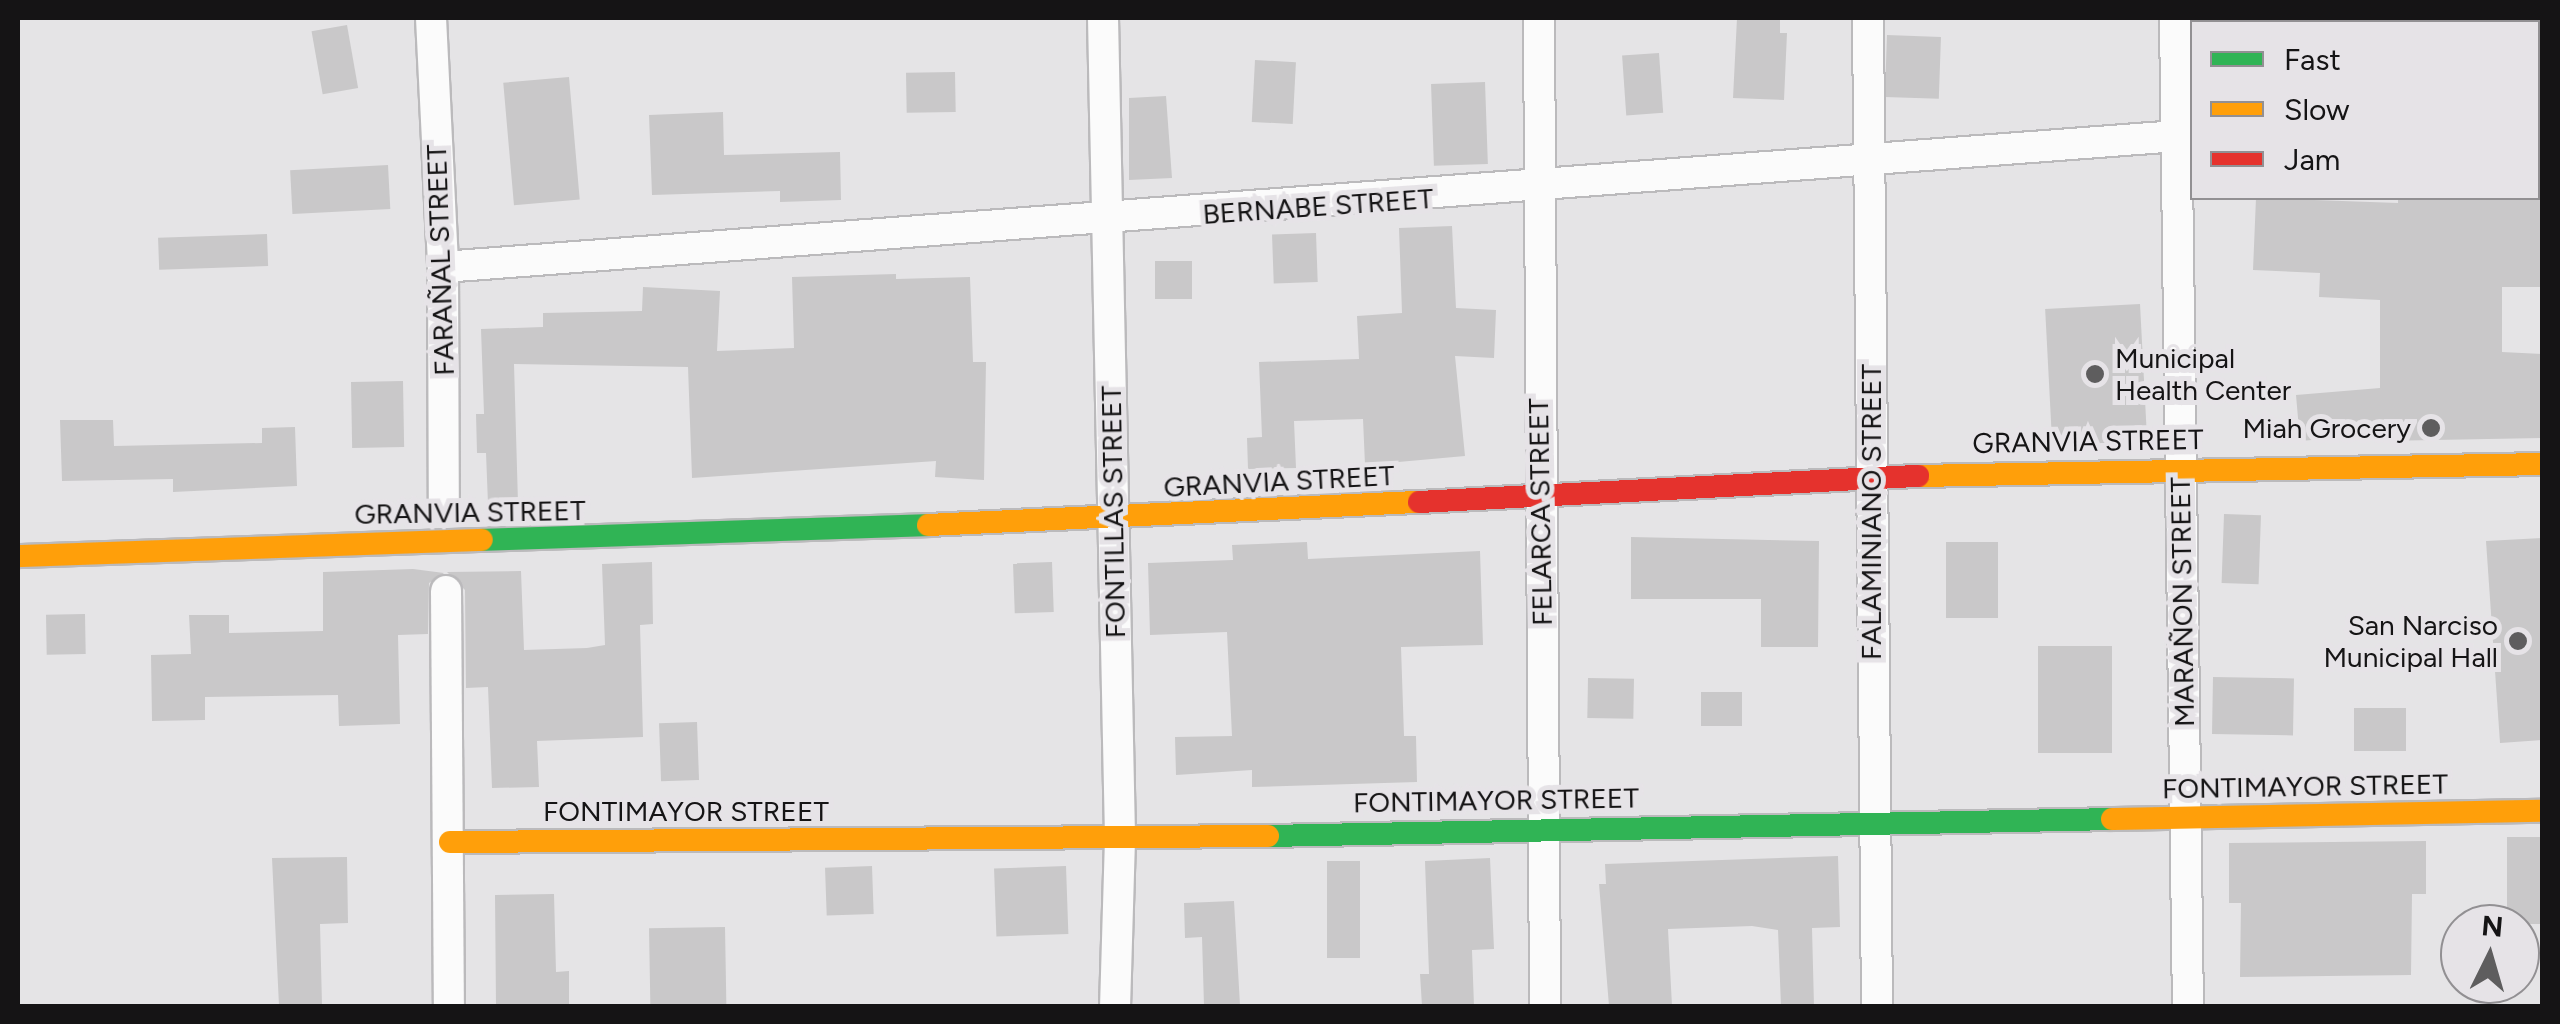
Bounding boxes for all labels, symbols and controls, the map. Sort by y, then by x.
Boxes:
legend [2190,20,2540,200]
text: Fast [2284,41,2341,78]
text: Slow [2284,91,2350,128]
text: Jam [2284,141,2340,178]
street label: FARAÑAL STREET [419,144,461,376]
street label: BERNABE STREET [1201,181,1435,231]
place label: Municipal Health Center [2115,341,2291,407]
marker: Municipal Health Center [2084,363,2106,385]
street label: FALAMINIANO STREET [1854,364,1888,660]
street label: FONTILLAS STREET [1094,385,1132,639]
street label: FELARCA STREET [1521,398,1559,626]
place label: Miah Grocery [2242,411,2411,445]
marker: Miah Grocery [2420,417,2442,439]
street label: GRANVIA STREET [1972,422,2204,460]
street label: GRANVIA STREET [1163,458,1395,504]
street label: MARAÑON STREET [2163,477,2201,727]
street label: GRANVIA STREET [354,493,586,531]
place label: San Narciso Municipal Hall [2323,608,2498,674]
marker: San Narciso Municipal Hall [2507,630,2529,652]
street label: FONTIMAYOR STREET [2162,767,2448,805]
street label: FONTIMAYOR STREET [1353,781,1639,819]
street label: FONTIMAYOR STREET [543,794,829,828]
north arrow [2440,904,2540,1004]
text: N [2480,908,2505,944]

